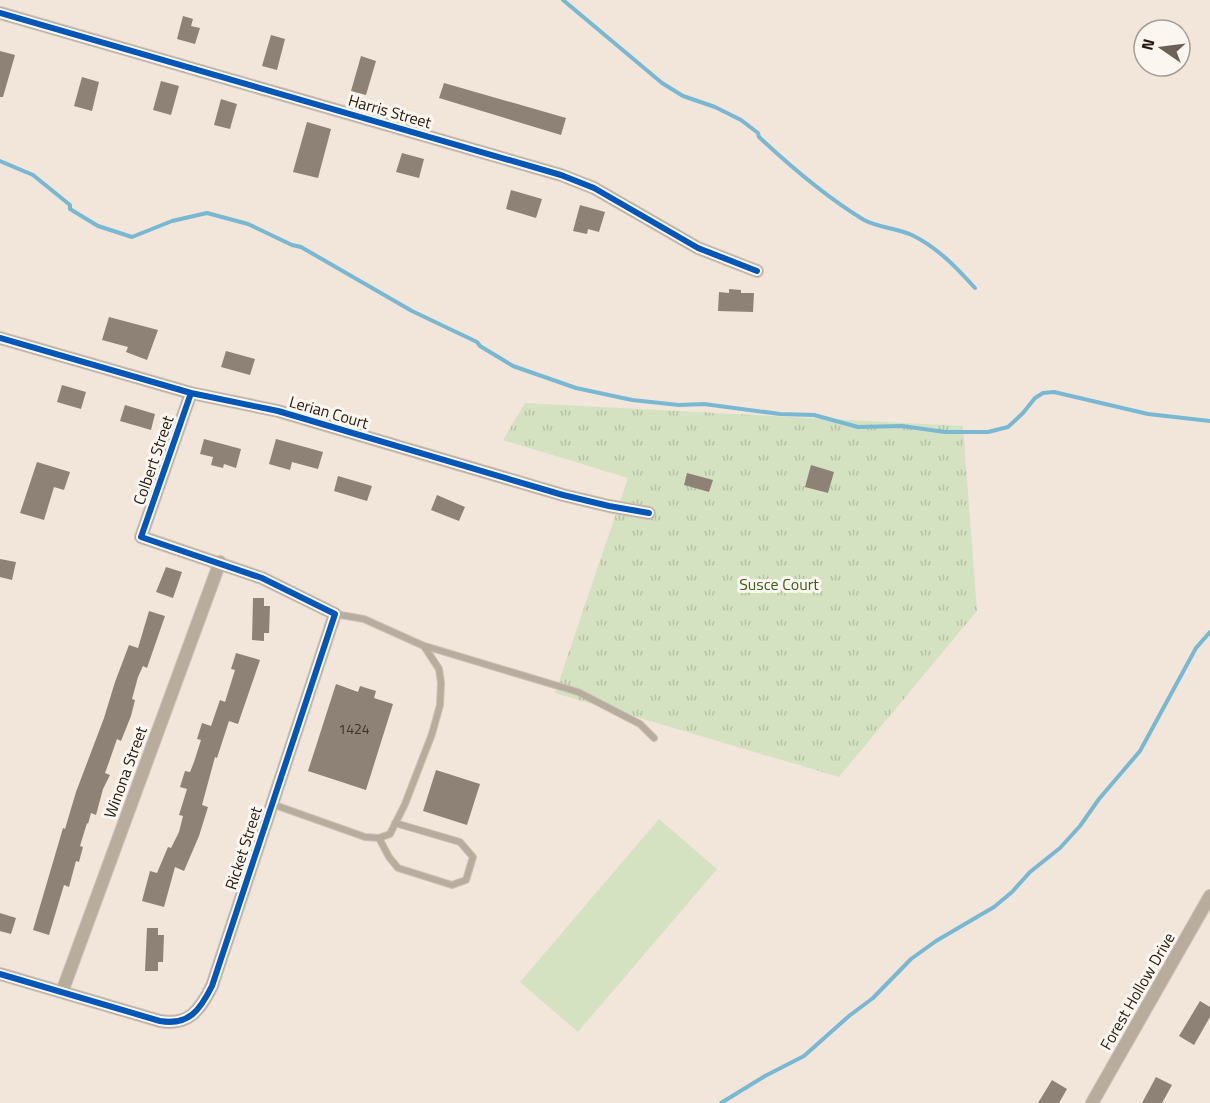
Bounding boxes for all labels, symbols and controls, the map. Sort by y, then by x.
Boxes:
north arrow [1132,18,1192,78]
text: N [1134,36,1160,53]
street label: Harris Street [346,88,435,134]
street label: Lerian Court [287,389,372,435]
street label: Colbert Street [126,412,180,508]
park label: Susce Court [739,572,819,596]
house number: 1424 [338,718,370,739]
street label: Winona Street [97,722,153,821]
street label: Ricket Street [218,803,268,893]
street label: Forest Hollow Drive [1094,928,1180,1054]

